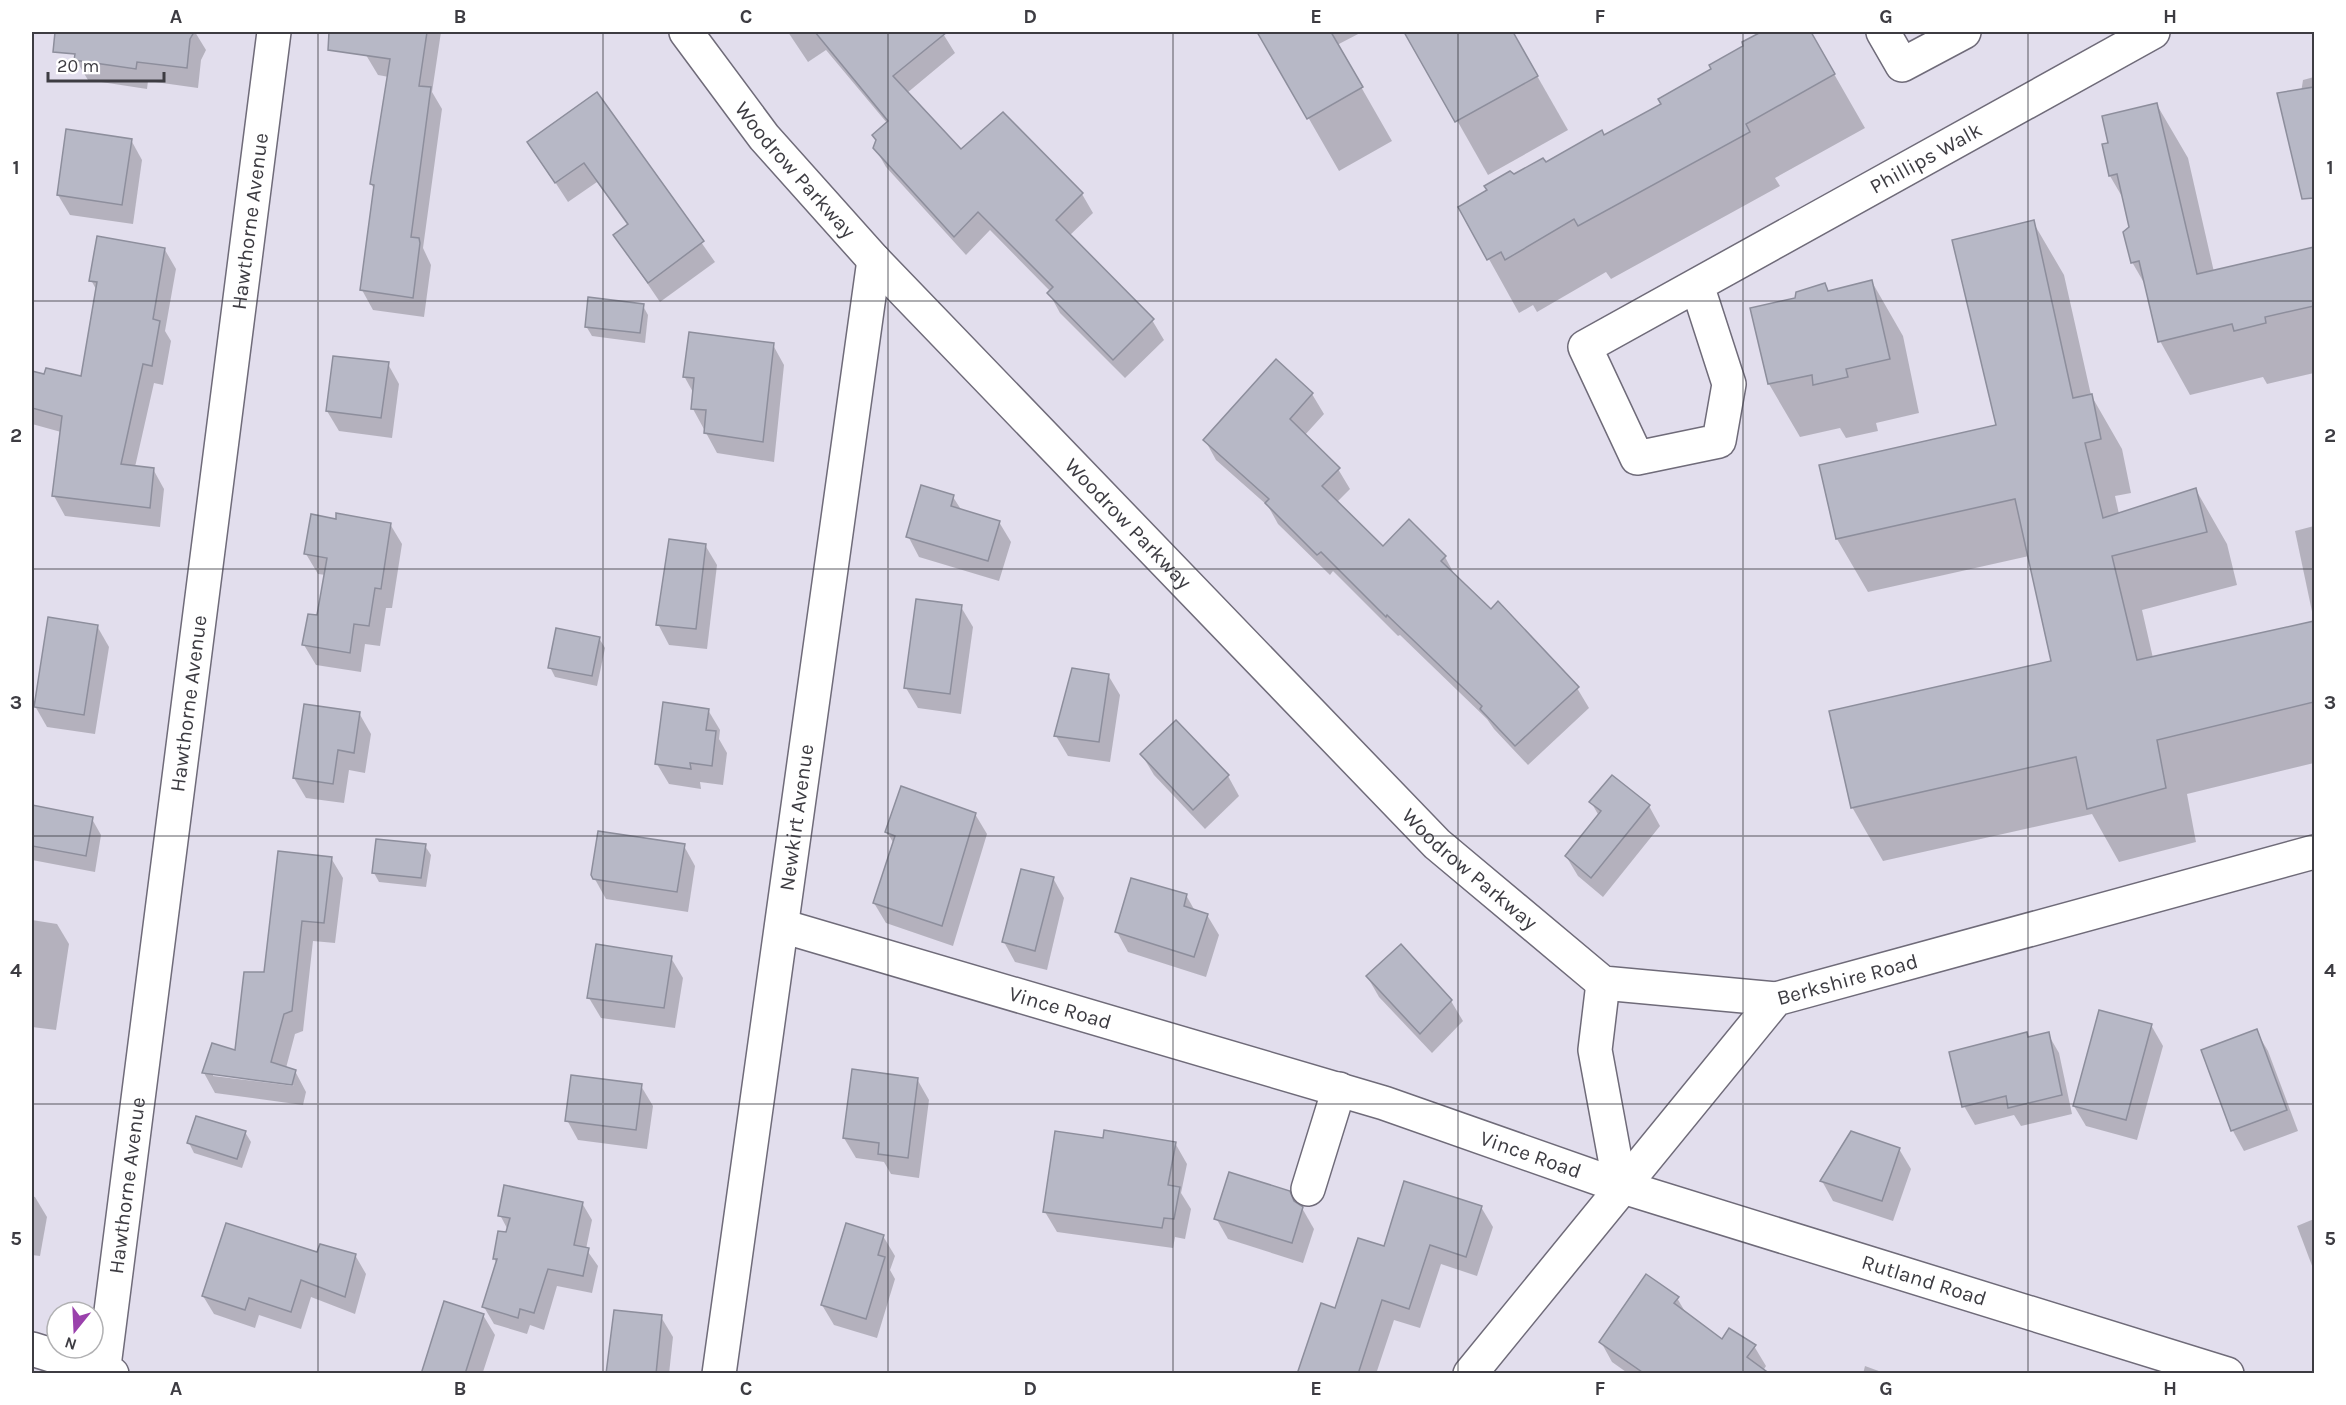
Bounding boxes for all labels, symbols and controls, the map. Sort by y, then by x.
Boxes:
text: A [170,5,183,28]
text: B [454,5,466,28]
text: C [740,5,752,28]
text: D [1023,5,1037,28]
text: E [1310,5,1322,28]
text: F [1595,5,1606,28]
text: G [1879,5,1893,28]
text: H [2163,5,2177,28]
scale bar [48,45,164,83]
text: 20 m [57,55,99,77]
street label: Woodrow Parkway [730,97,861,243]
street label: Phillips Walk [1866,117,1986,199]
street label: Hawthorne Avenue [227,131,273,311]
text: 1 [12,156,20,179]
text: 1 [2326,156,2334,179]
text: 2 [10,424,22,447]
text: 2 [2324,424,2336,447]
street label: Woodrow Parkway [1060,453,1197,594]
street label: Hawthorne Avenue [165,614,212,793]
text: 3 [10,691,22,714]
text: 3 [2324,691,2336,714]
street label: Newkirt Avenue [774,742,819,892]
street label: Woodrow Parkway [1397,803,1542,935]
street label: Berkshire Road [1774,949,1921,1010]
text: 4 [10,959,22,982]
text: 4 [2324,959,2336,982]
street label: Vince Road [1006,981,1114,1034]
street label: Hawthorne Avenue [104,1096,150,1275]
street label: Vince Road [1477,1126,1585,1183]
text: 5 [10,1227,22,1250]
text: 5 [2324,1227,2336,1250]
street label: Rutland Road [1859,1250,1989,1311]
north arrow [45,1300,105,1360]
text: N [62,1333,79,1355]
text: A [170,1377,183,1400]
text: B [454,1377,466,1400]
text: C [740,1377,752,1400]
text: D [1023,1377,1037,1400]
text: E [1310,1377,1322,1400]
text: F [1595,1377,1606,1400]
text: G [1879,1377,1893,1400]
text: H [2163,1377,2177,1400]

